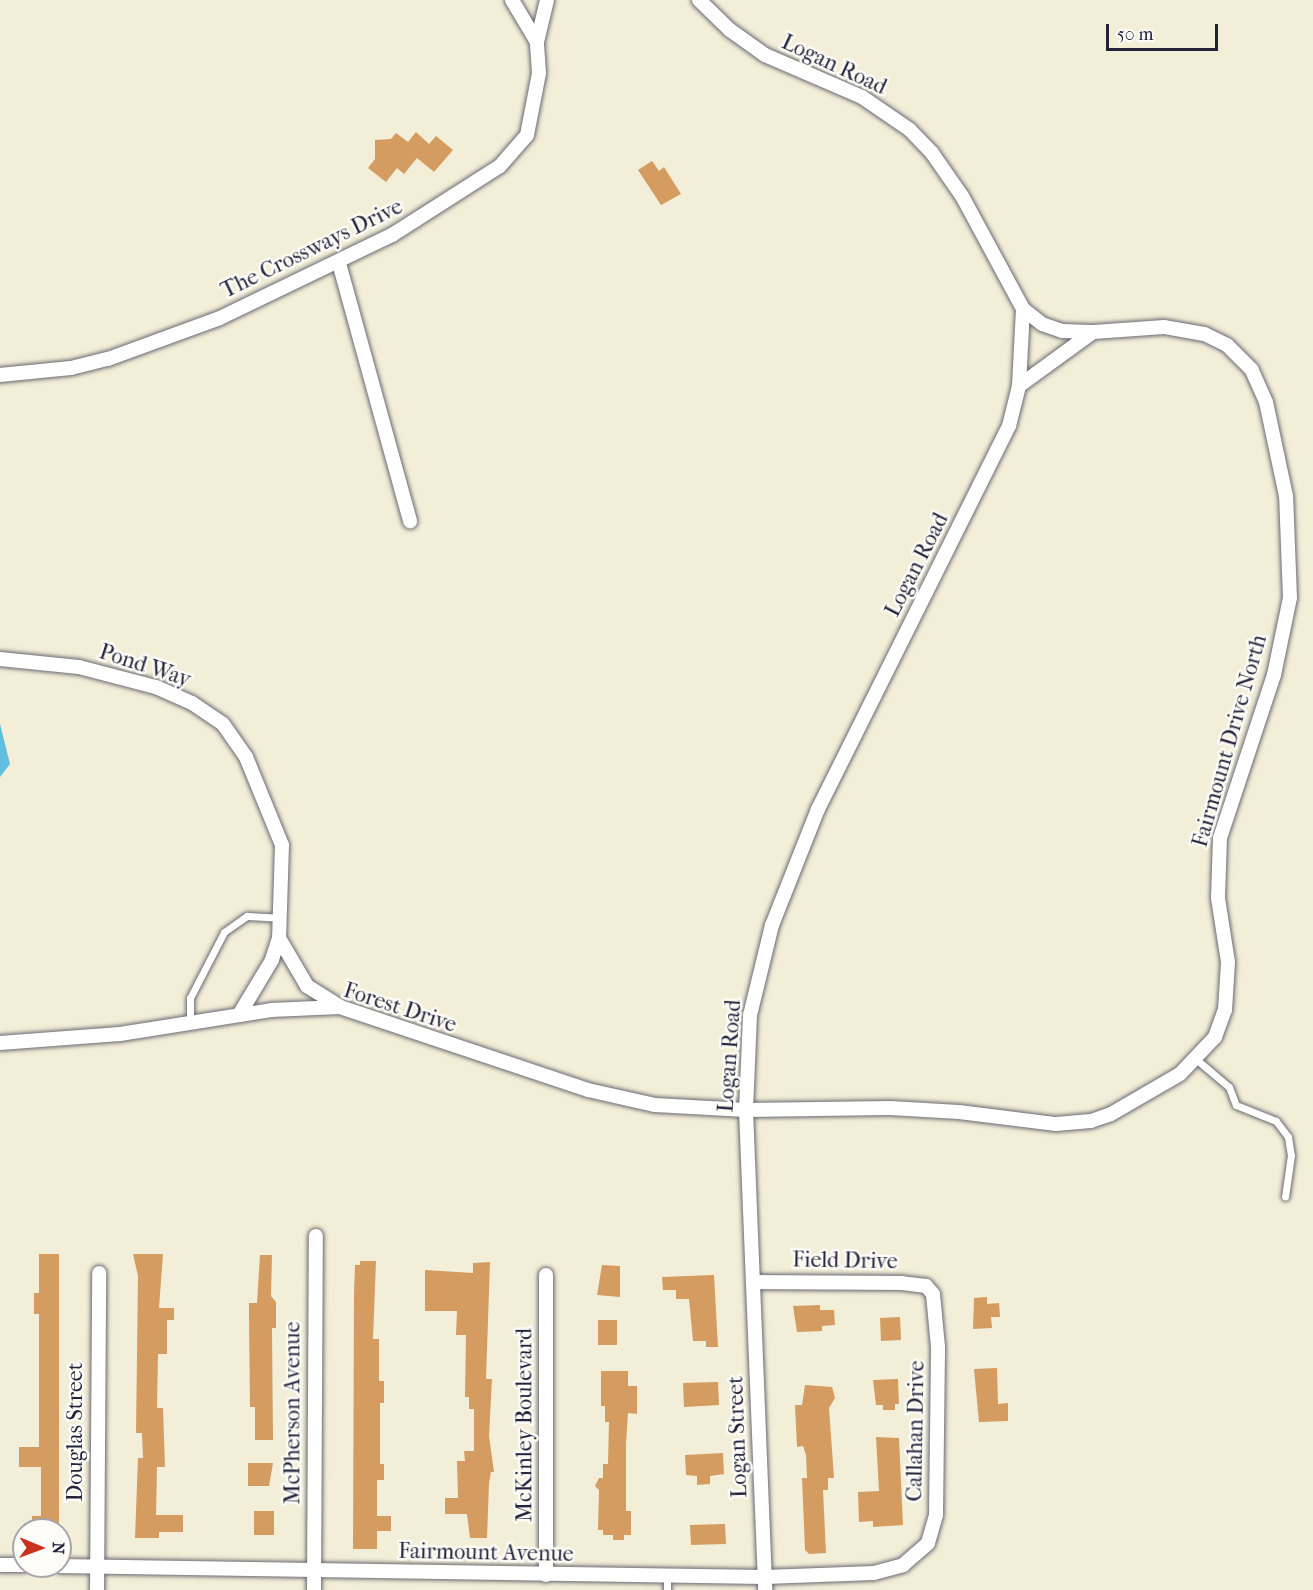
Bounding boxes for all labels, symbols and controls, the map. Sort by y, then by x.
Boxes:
scale bar [1109,12,1222,50]
text: 50 m [1117,24,1153,45]
street label: Logan Road [777,29,891,101]
street label: The Crossways Drive [217,194,407,304]
street label: Logan Road [880,509,954,621]
street label: Fairmount Drive North [1187,632,1273,850]
street label: Pond Way [96,639,194,693]
street label: Forest Drive [340,977,460,1039]
street label: Logan Road [713,999,747,1113]
street label: Field Drive [792,1247,898,1275]
street label: McPherson Avenue [280,1322,306,1504]
street label: McKinley Boulevard [512,1328,538,1522]
street label: Callahan Drive [902,1360,930,1502]
street label: Douglas Street [63,1362,89,1502]
street label: Logan Street [723,1376,753,1498]
north arrow [12,1518,72,1578]
street label: Fairmount Avenue [398,1538,574,1568]
text: N [49,1542,68,1555]

